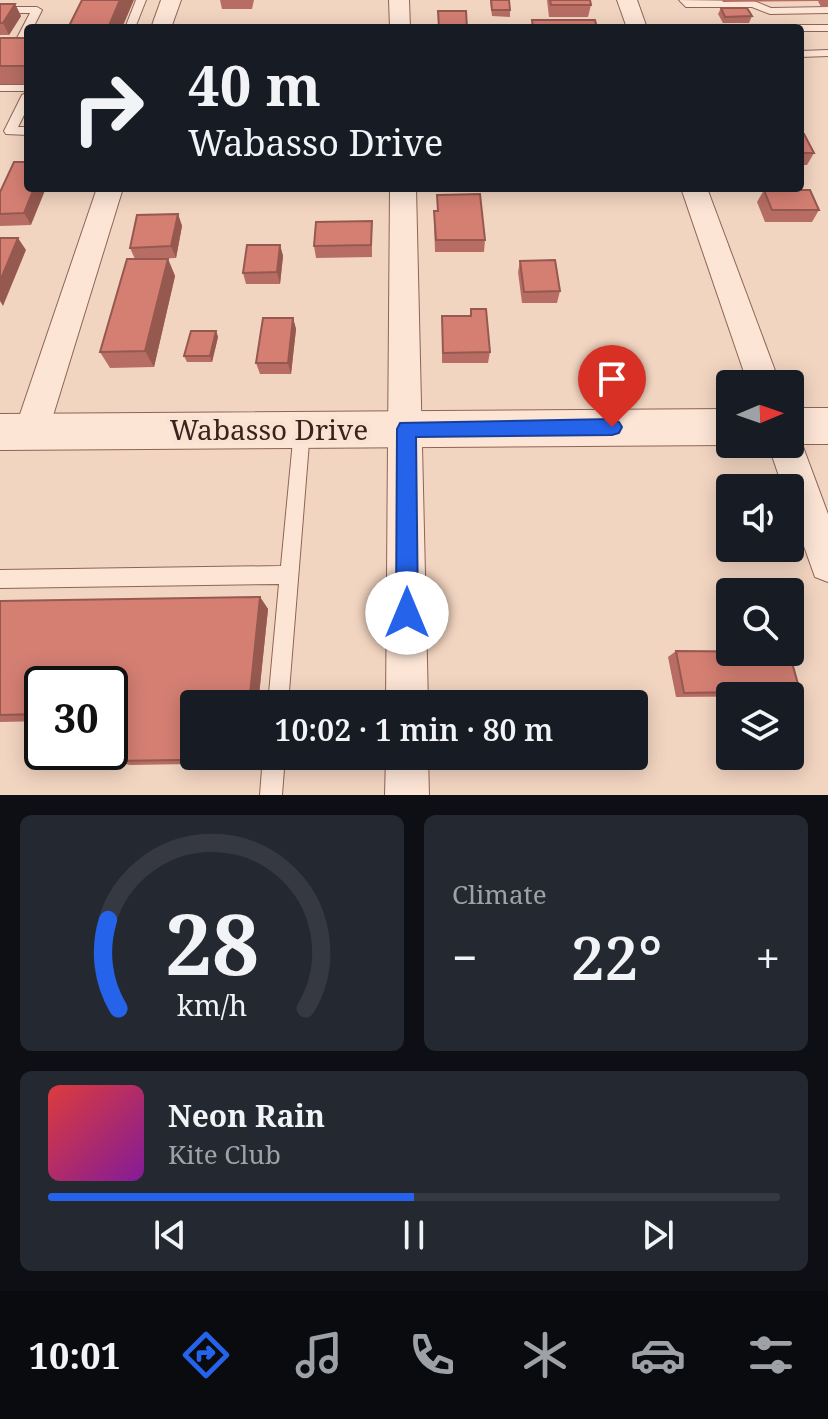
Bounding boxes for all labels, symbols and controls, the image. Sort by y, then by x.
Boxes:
text: 40 m [188,46,321,122]
icon: right [56,56,160,160]
text: Wabasso Drive [188,118,443,167]
pin [578,345,646,427]
icon: arrive [590,357,634,401]
north arrow [716,370,804,458]
map controls [716,370,804,770]
street label: Wabasso Drive [170,410,368,448]
button: sound [716,474,804,562]
position arrow [365,571,449,655]
button: search [716,578,804,666]
speed limit sign: 30 [24,666,128,770]
button: layers [716,682,804,770]
text: 10:02 · 1 min · 80 m [275,709,553,750]
text: Climate [452,876,547,912]
text: 28 [165,886,259,999]
text: 22° [571,916,662,998]
text: − [452,927,477,987]
text: + [755,927,780,987]
text: km/h [177,985,247,1024]
text: Neon Rain [168,1095,325,1136]
text: Kite Club [168,1136,281,1172]
icon: previous [148,1213,192,1257]
icon: pause [392,1213,436,1257]
icon: next [636,1213,680,1257]
icon: directions [178,1327,234,1383]
icon: music [291,1327,347,1383]
icon: phone [404,1327,460,1383]
icon: climate [517,1327,573,1383]
icon: car [630,1327,686,1383]
icon: filters [743,1327,799,1383]
text: 10:01 [29,1331,121,1380]

